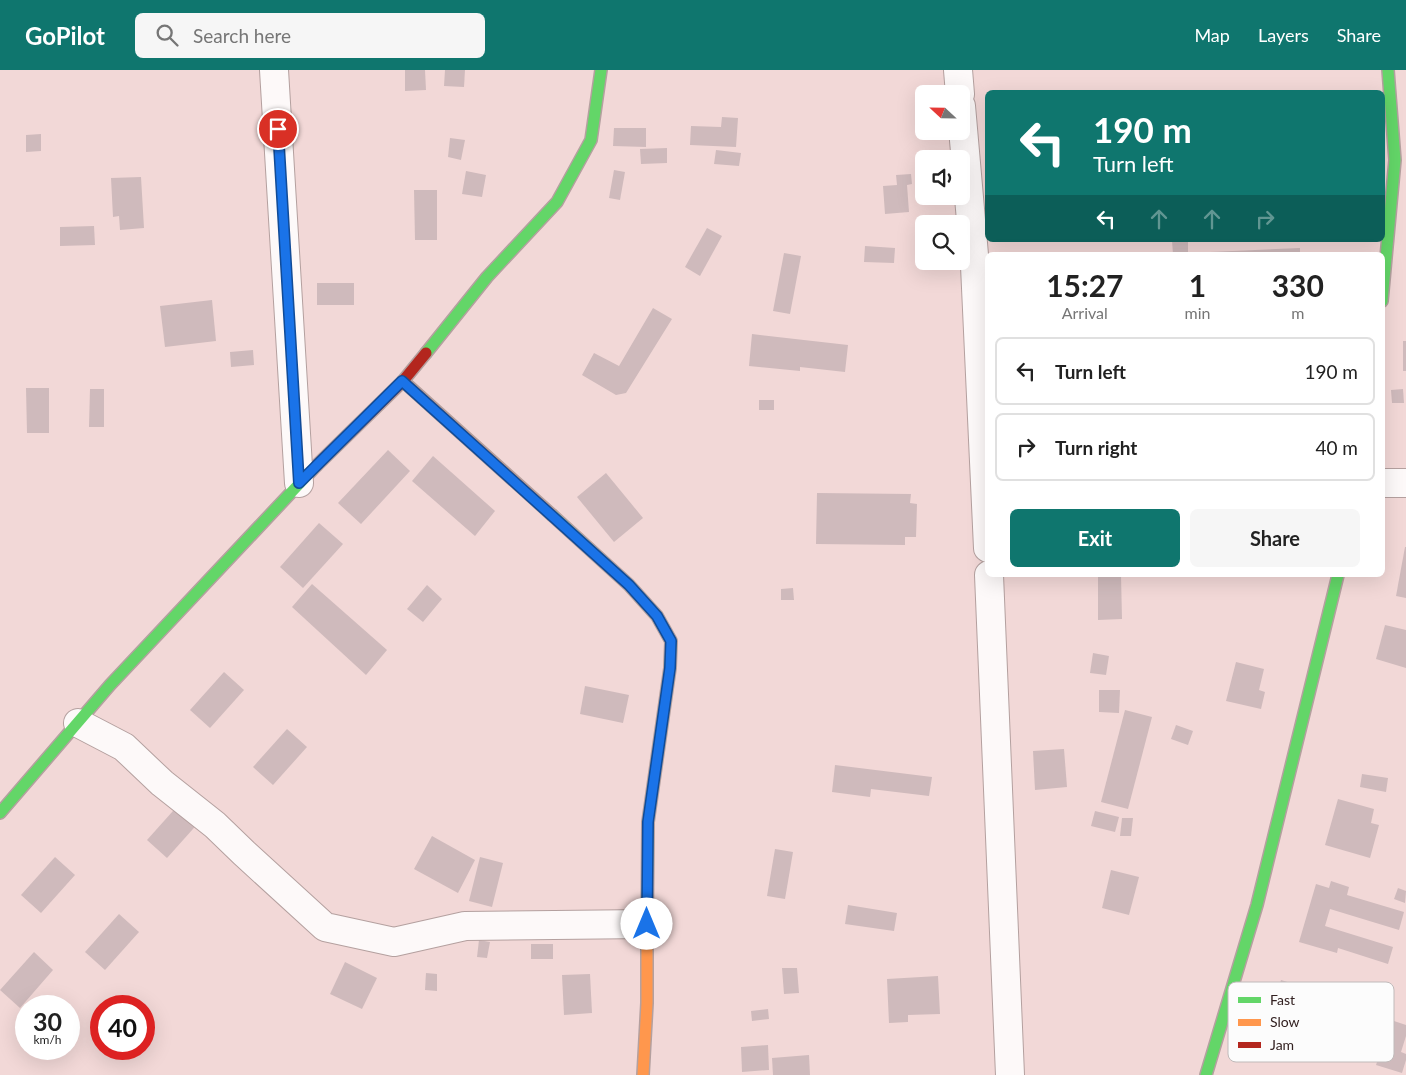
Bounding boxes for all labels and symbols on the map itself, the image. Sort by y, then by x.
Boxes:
north arrow [915,85,970,140]
pin [257,108,299,150]
position arrow [620,897,672,949]
legend [1228,982,1394,1062]
text: Fast [1270,991,1295,1008]
speed limit sign: 40 [90,995,155,1060]
text: Slow [1270,1013,1300,1030]
text: Jam [1270,1036,1294,1053]

